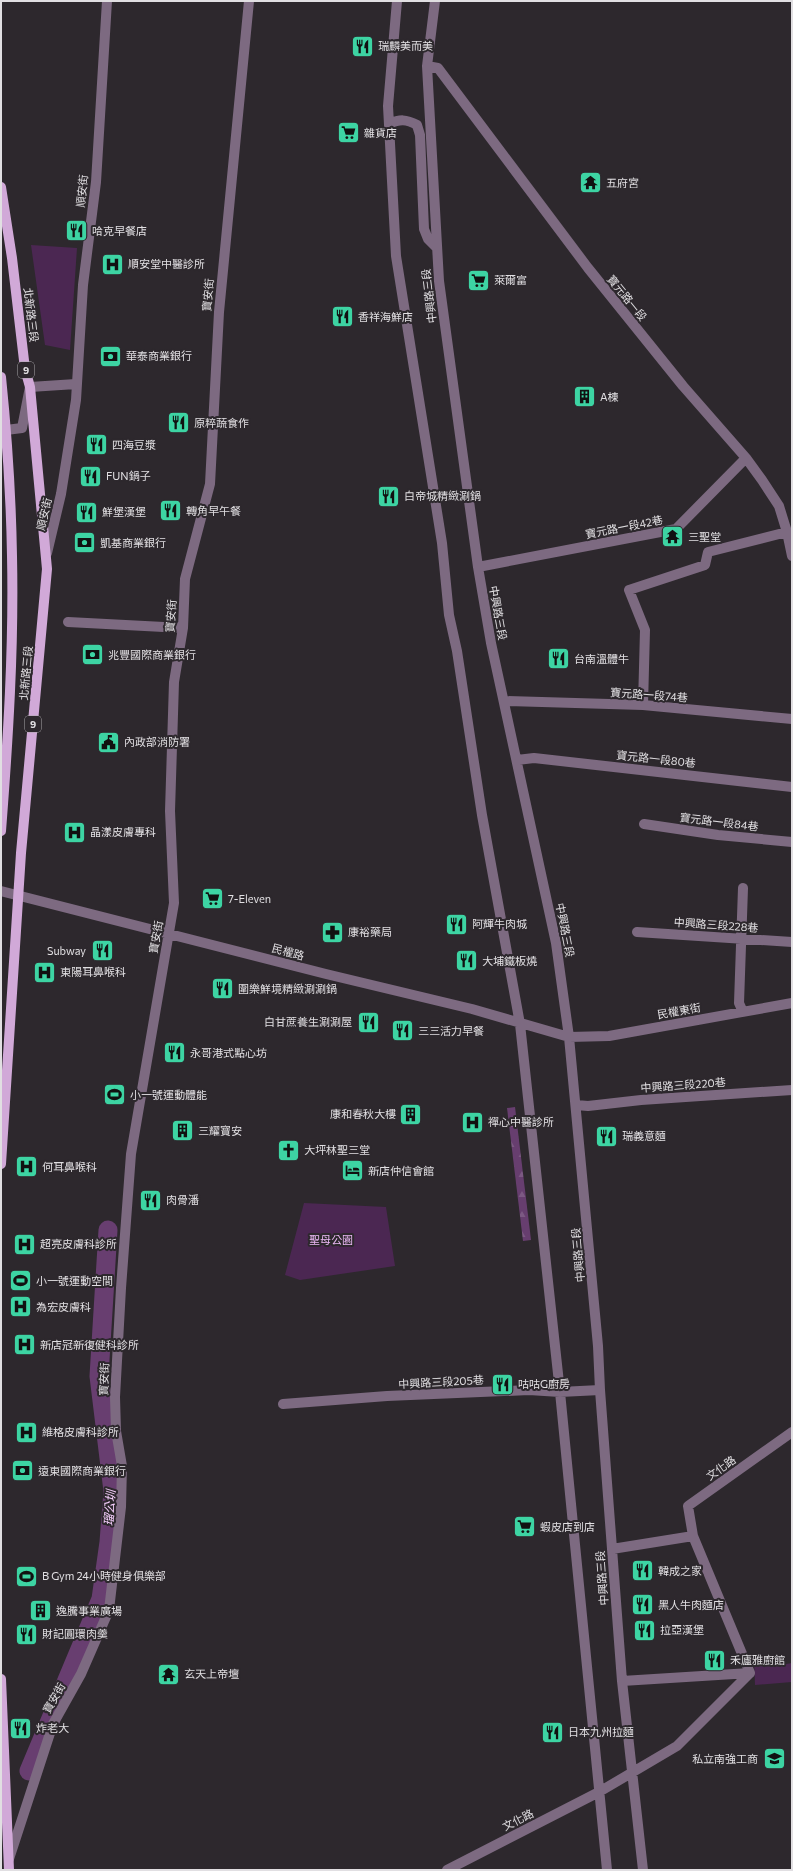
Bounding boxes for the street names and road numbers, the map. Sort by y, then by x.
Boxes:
street label: 順安街 [73,174,90,208]
street label: 中興路三段 [419,268,438,324]
street label: 寶元路一段 [605,272,650,323]
street label: 寶安街 [200,278,215,312]
street label: 北新路三段 [22,287,41,343]
road number: 9 [18,362,34,378]
street label: 順安街 [33,496,54,531]
street label: 寶元路一段42巷 [584,513,664,540]
street label: 中興路三段 [487,585,510,641]
street label: 寶安街 [163,599,178,633]
street label: 北新路三段 [17,645,34,701]
street label: 寶元路一段74巷 [610,685,688,704]
road number: 9 [25,716,41,732]
street label: 寶元路一段80巷 [616,748,696,769]
street label: 寶元路一段84巷 [679,810,759,833]
street label: 中興路三段 [554,902,577,958]
street label: 中興路三段228巷 [673,915,759,934]
street label: 寶安街 [146,920,165,954]
street label: 民權路 [271,941,306,962]
street label: 民權東街 [656,1000,702,1021]
street label: 中興路三段220巷 [640,1075,726,1094]
street label: 中興路三段 [569,1227,586,1283]
street label: 寶安街 [96,1362,111,1396]
street label: 中興路三段205巷 [398,1373,484,1390]
street label: 文化路 [703,1453,738,1482]
street label: 中興路三段 [593,1550,610,1606]
street label: 寶安街 [40,1680,67,1715]
street label: 文化路 [500,1806,535,1833]

